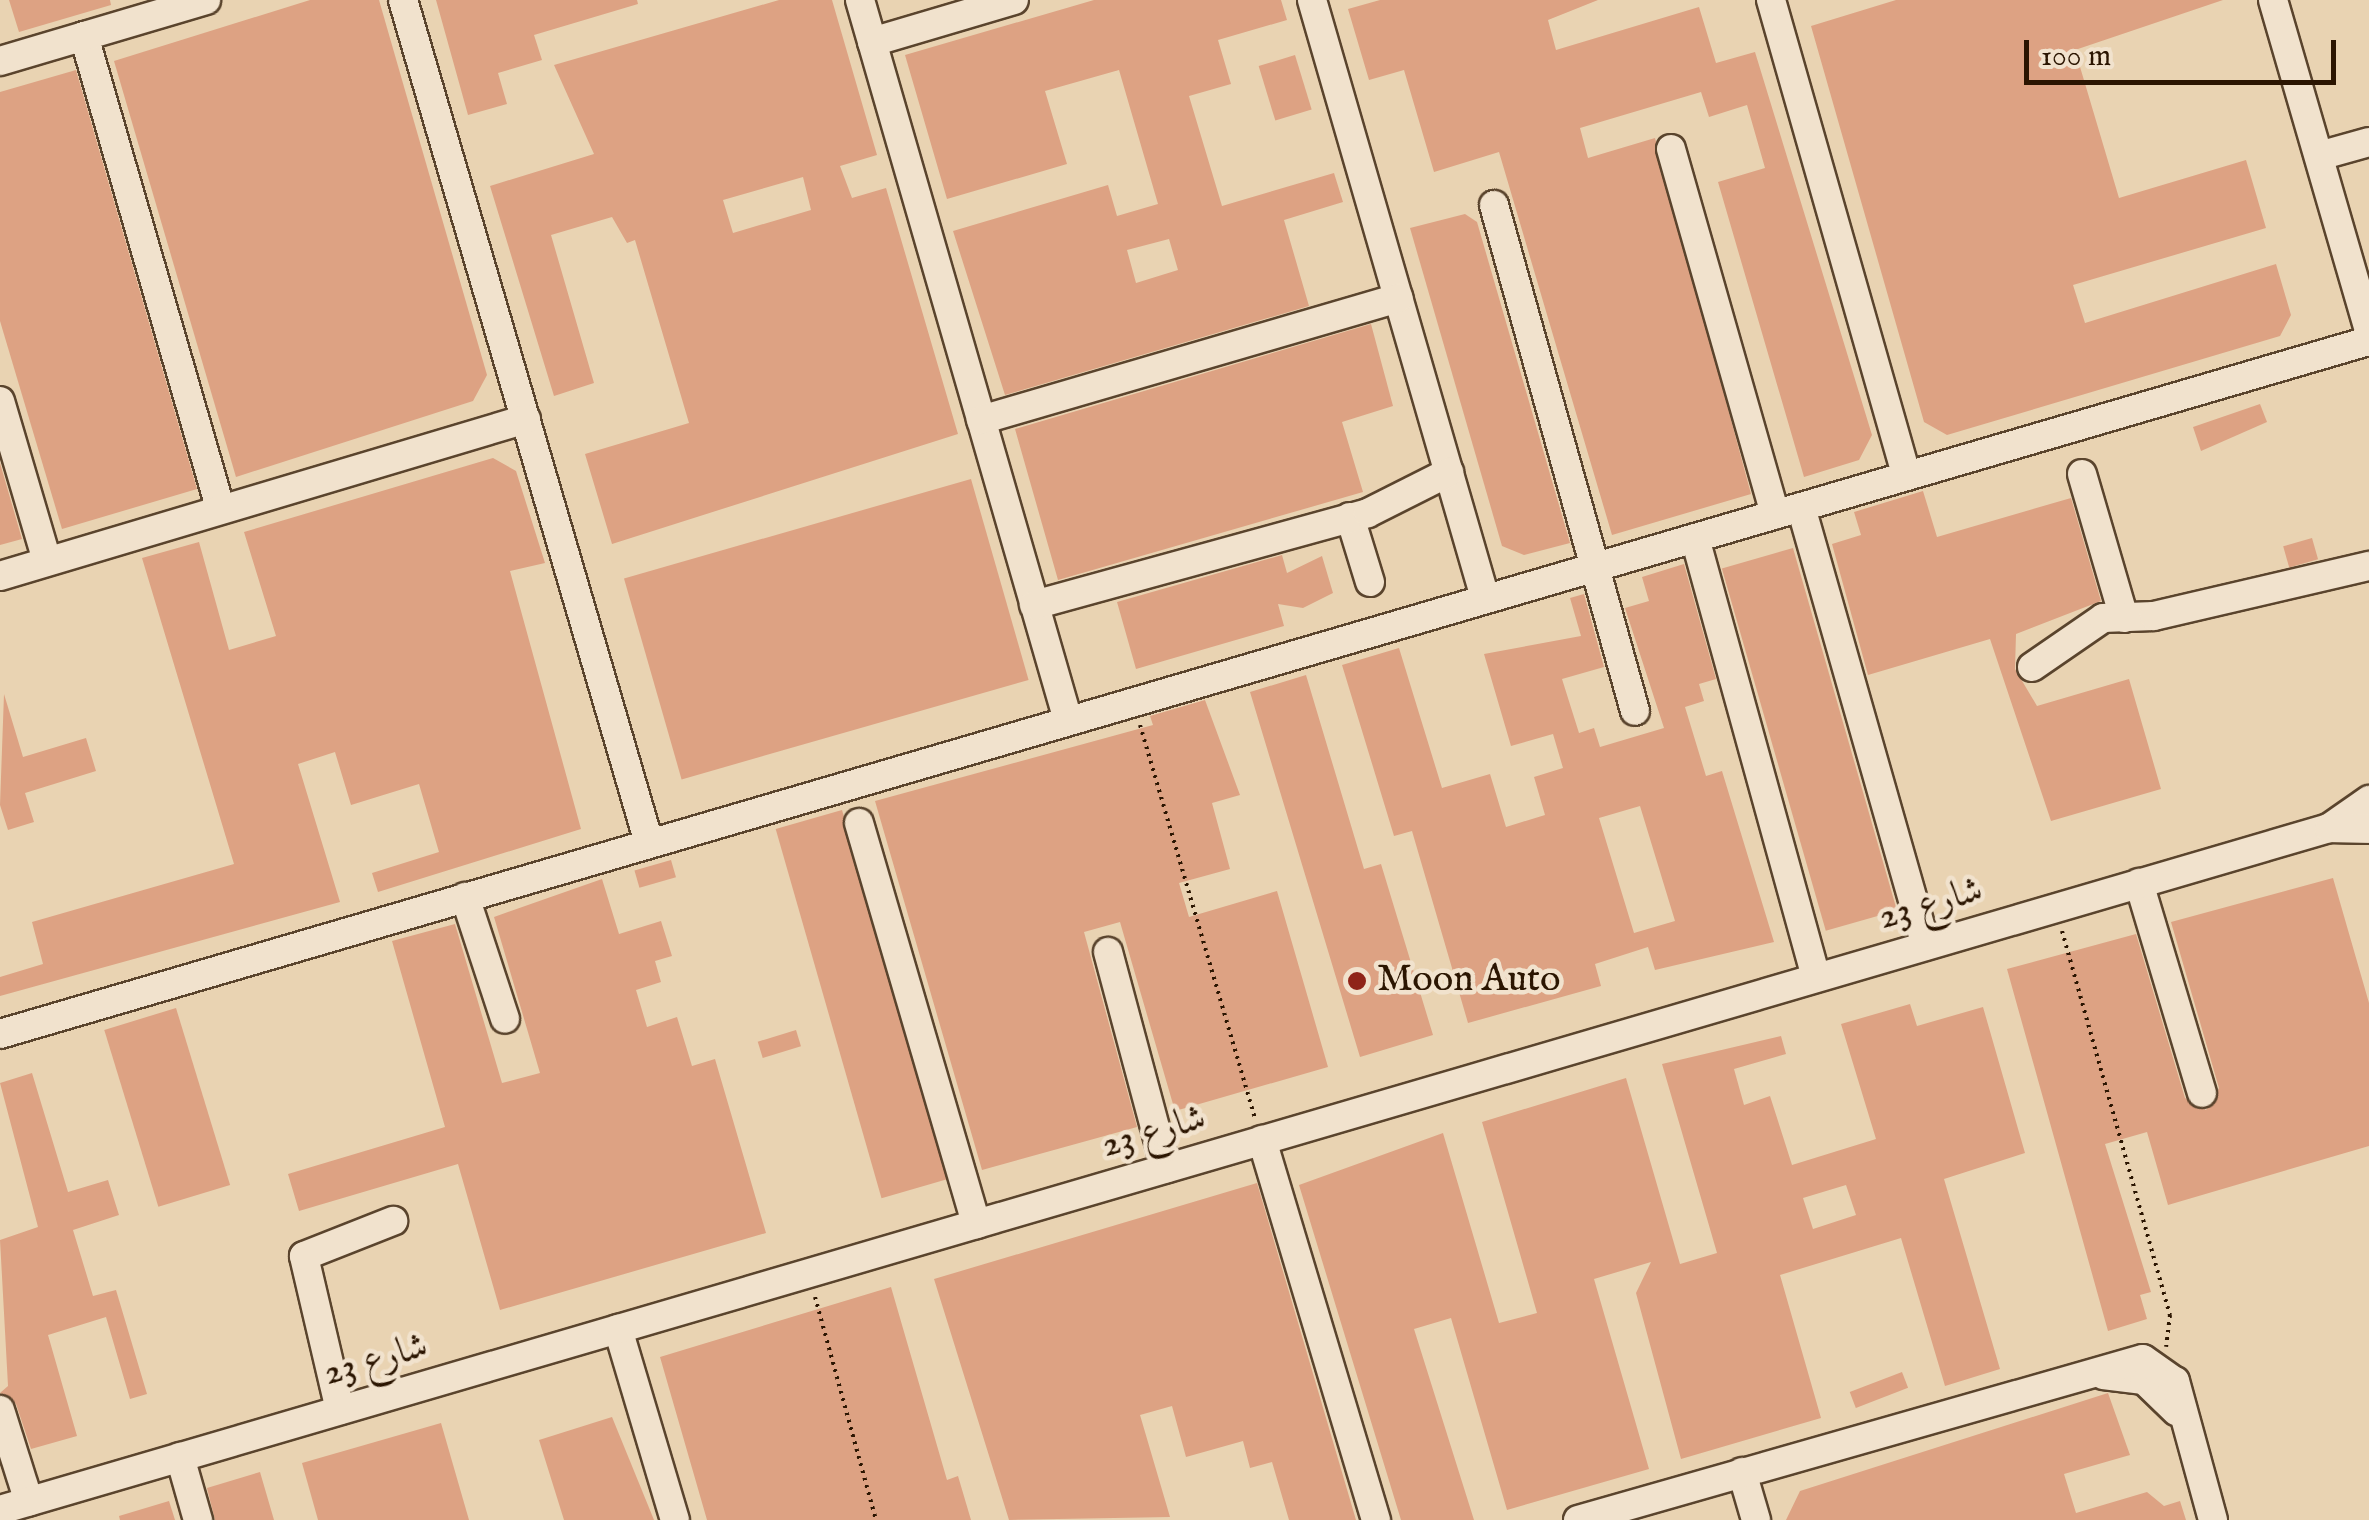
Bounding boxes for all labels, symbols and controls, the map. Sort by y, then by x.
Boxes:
scale bar [2029,20,2342,82]
text: 100 m [2041,38,2111,76]
street label: شارع 23 [1874,868,1988,942]
place label: Moon Auto [1377,958,1561,1004]
marker: Moon Auto [1346,970,1368,992]
street label: شارع 23 [1097,1096,1211,1170]
street label: شارع 23 [319,1324,433,1398]

